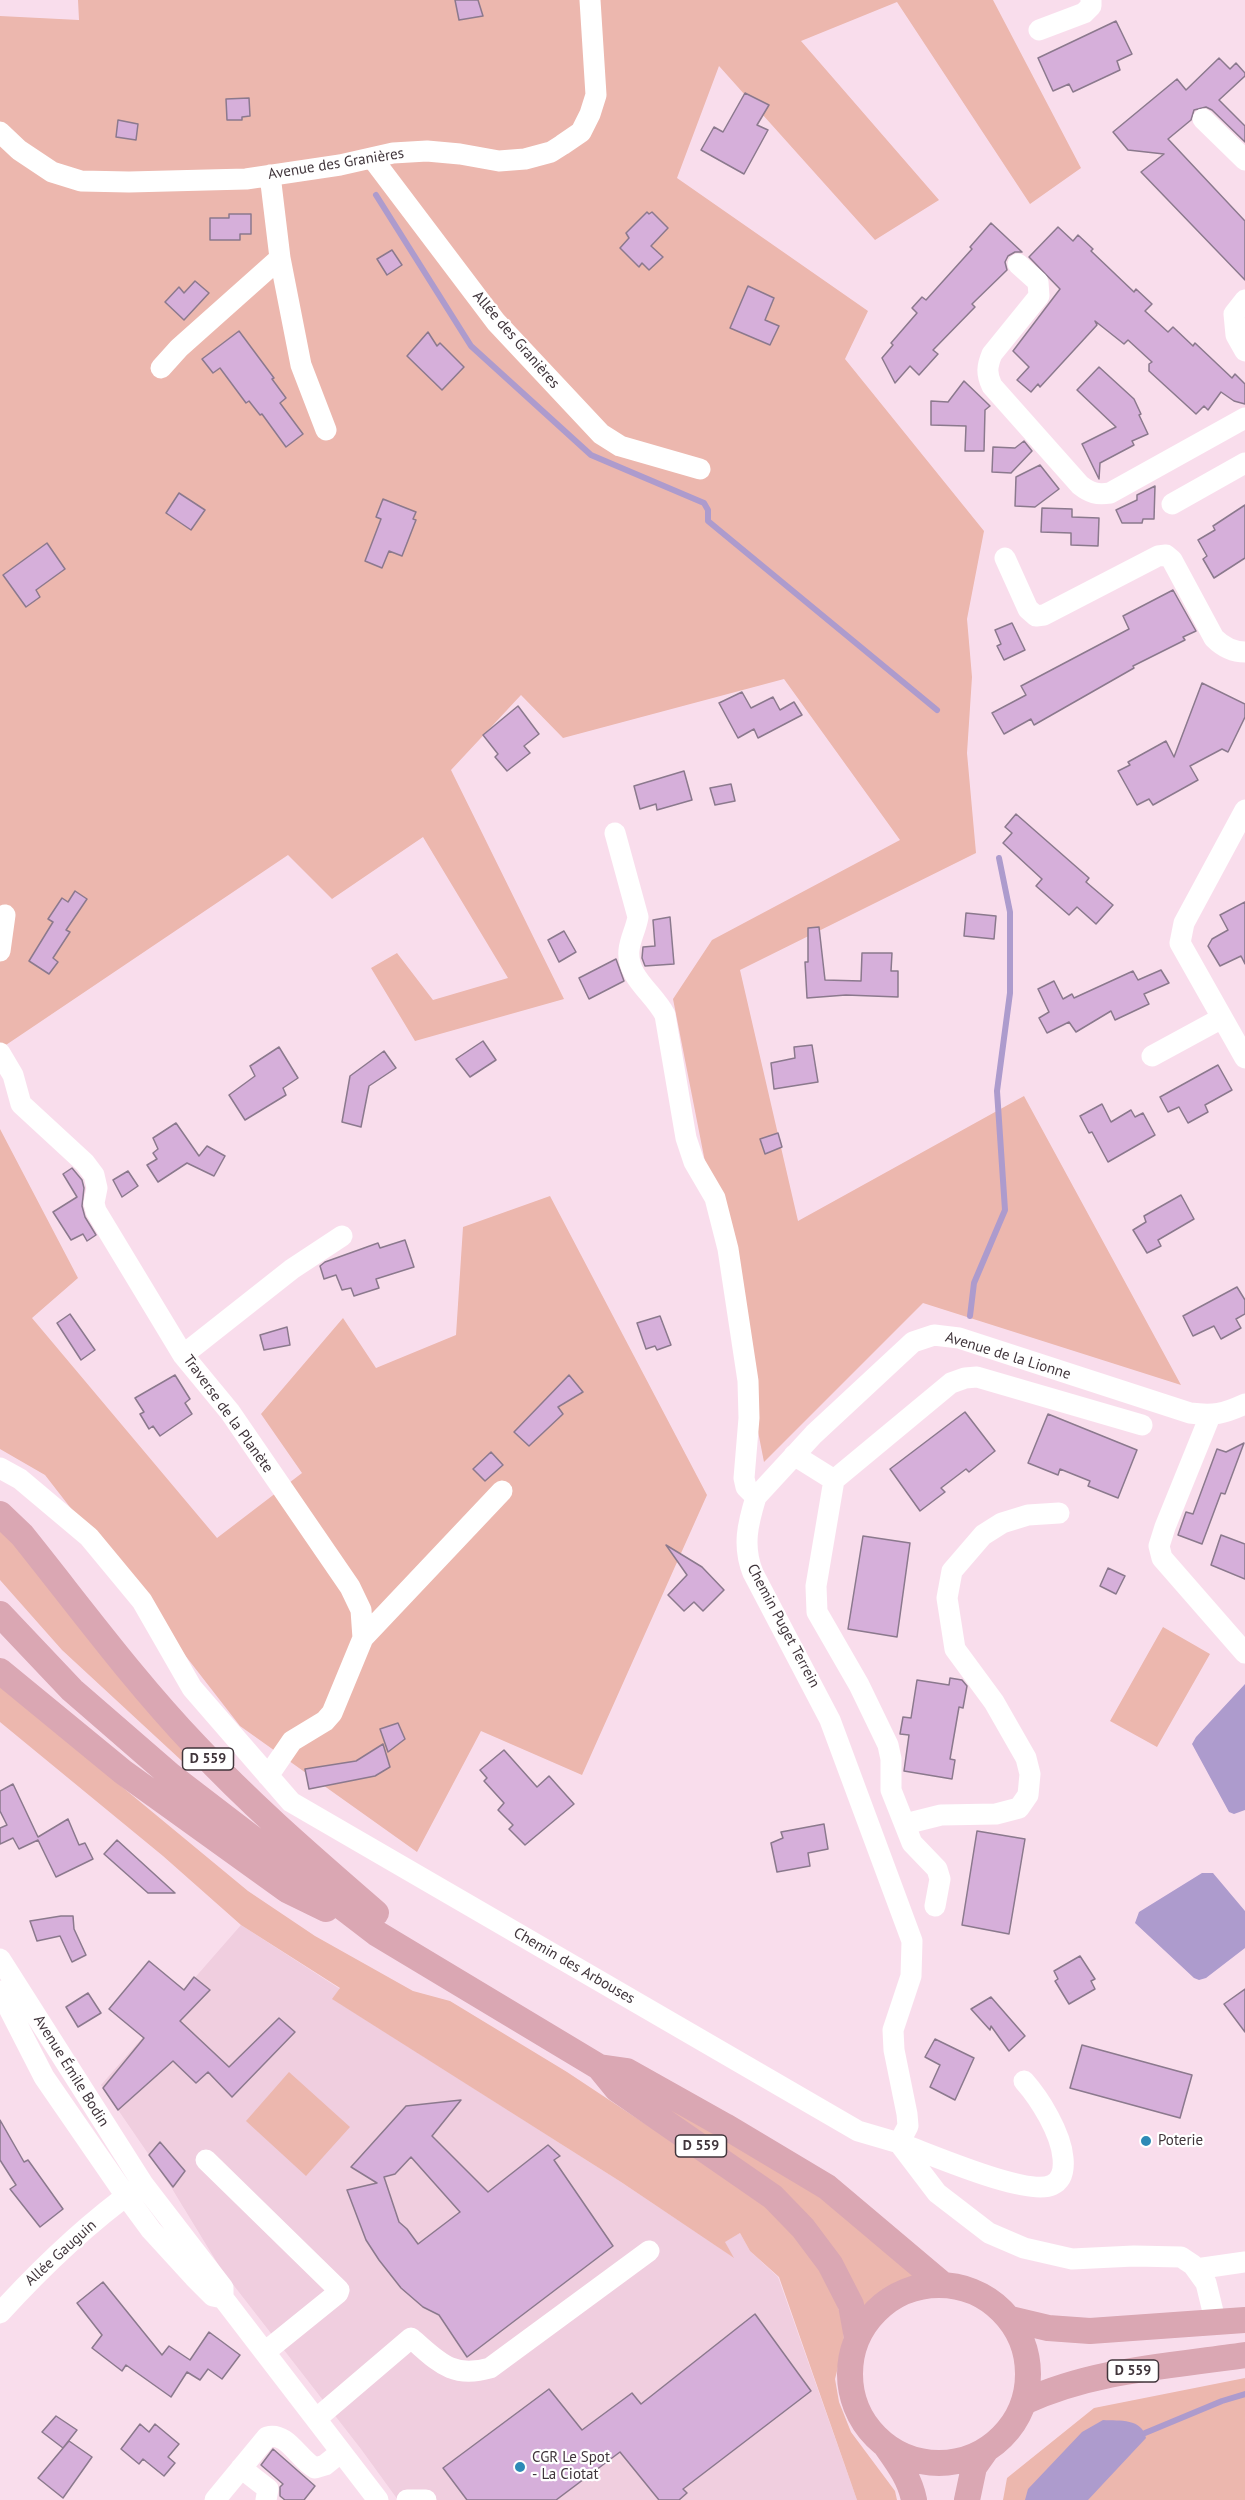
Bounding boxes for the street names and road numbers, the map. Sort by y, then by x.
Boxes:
street label: Avenue des Granières [267,144,405,184]
street label: Allée des Granières [469,288,563,392]
street label: Avenue de la Lionne [943,1328,1073,1384]
street label: Traverse de la Planète [179,1352,277,1476]
street label: Chemin Puget Terrein [743,1561,823,1691]
road number: D 559 [182,1748,234,1770]
street label: Chemin des Arbouses [510,1924,638,2008]
street label: Avenue Émile Bodin [29,2012,113,2130]
road number: D 559 [676,2135,726,2157]
street label: Allée Gauguin [22,2216,100,2290]
road number: D 559 [1108,2360,1158,2382]

